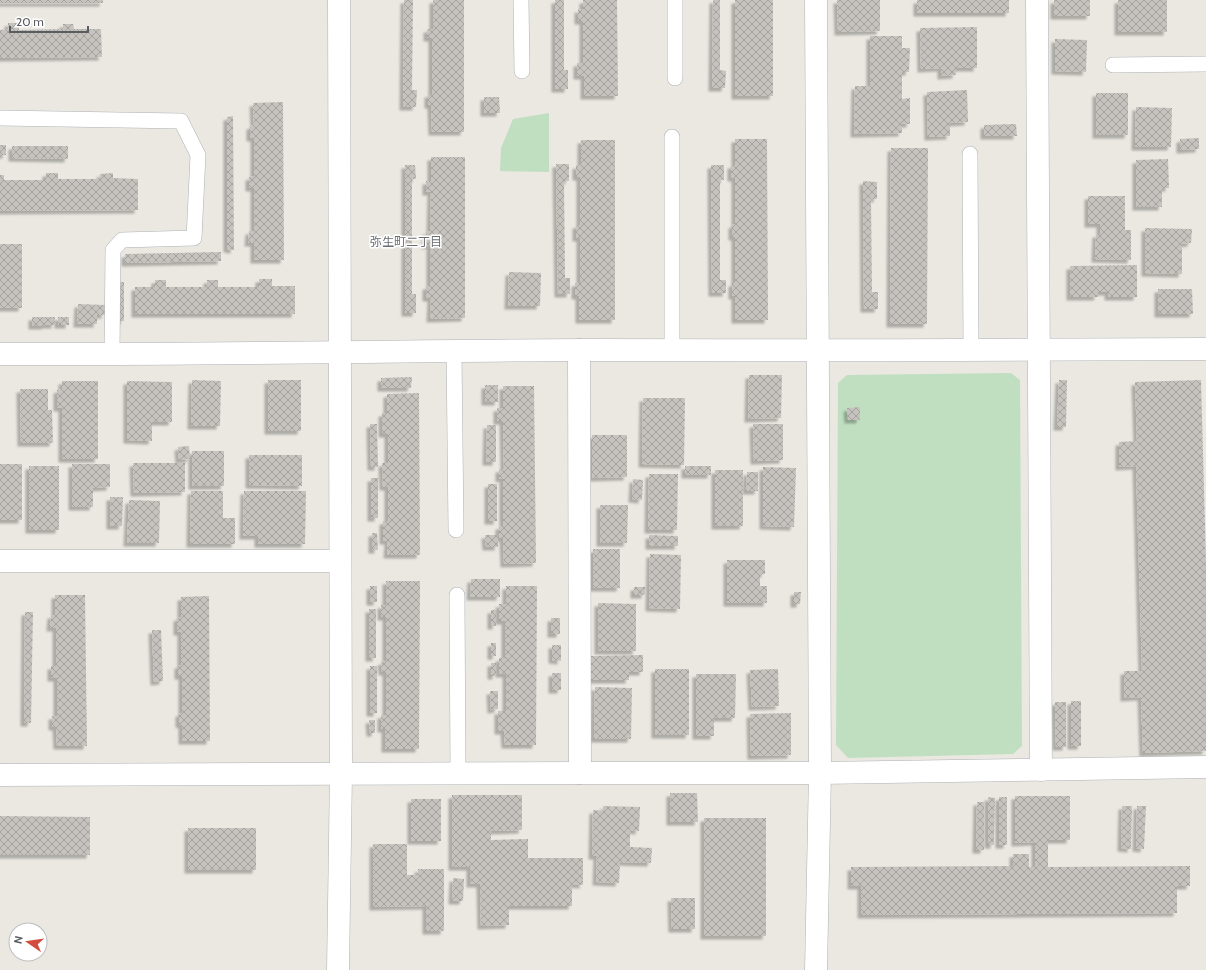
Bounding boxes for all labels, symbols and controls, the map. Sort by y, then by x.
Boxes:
scale bar [10,8,88,34]
text: 20 m [16,14,44,29]
district label: 弥生町二丁目 [370,234,442,249]
north arrow [8,922,48,962]
text: N [11,934,26,945]

